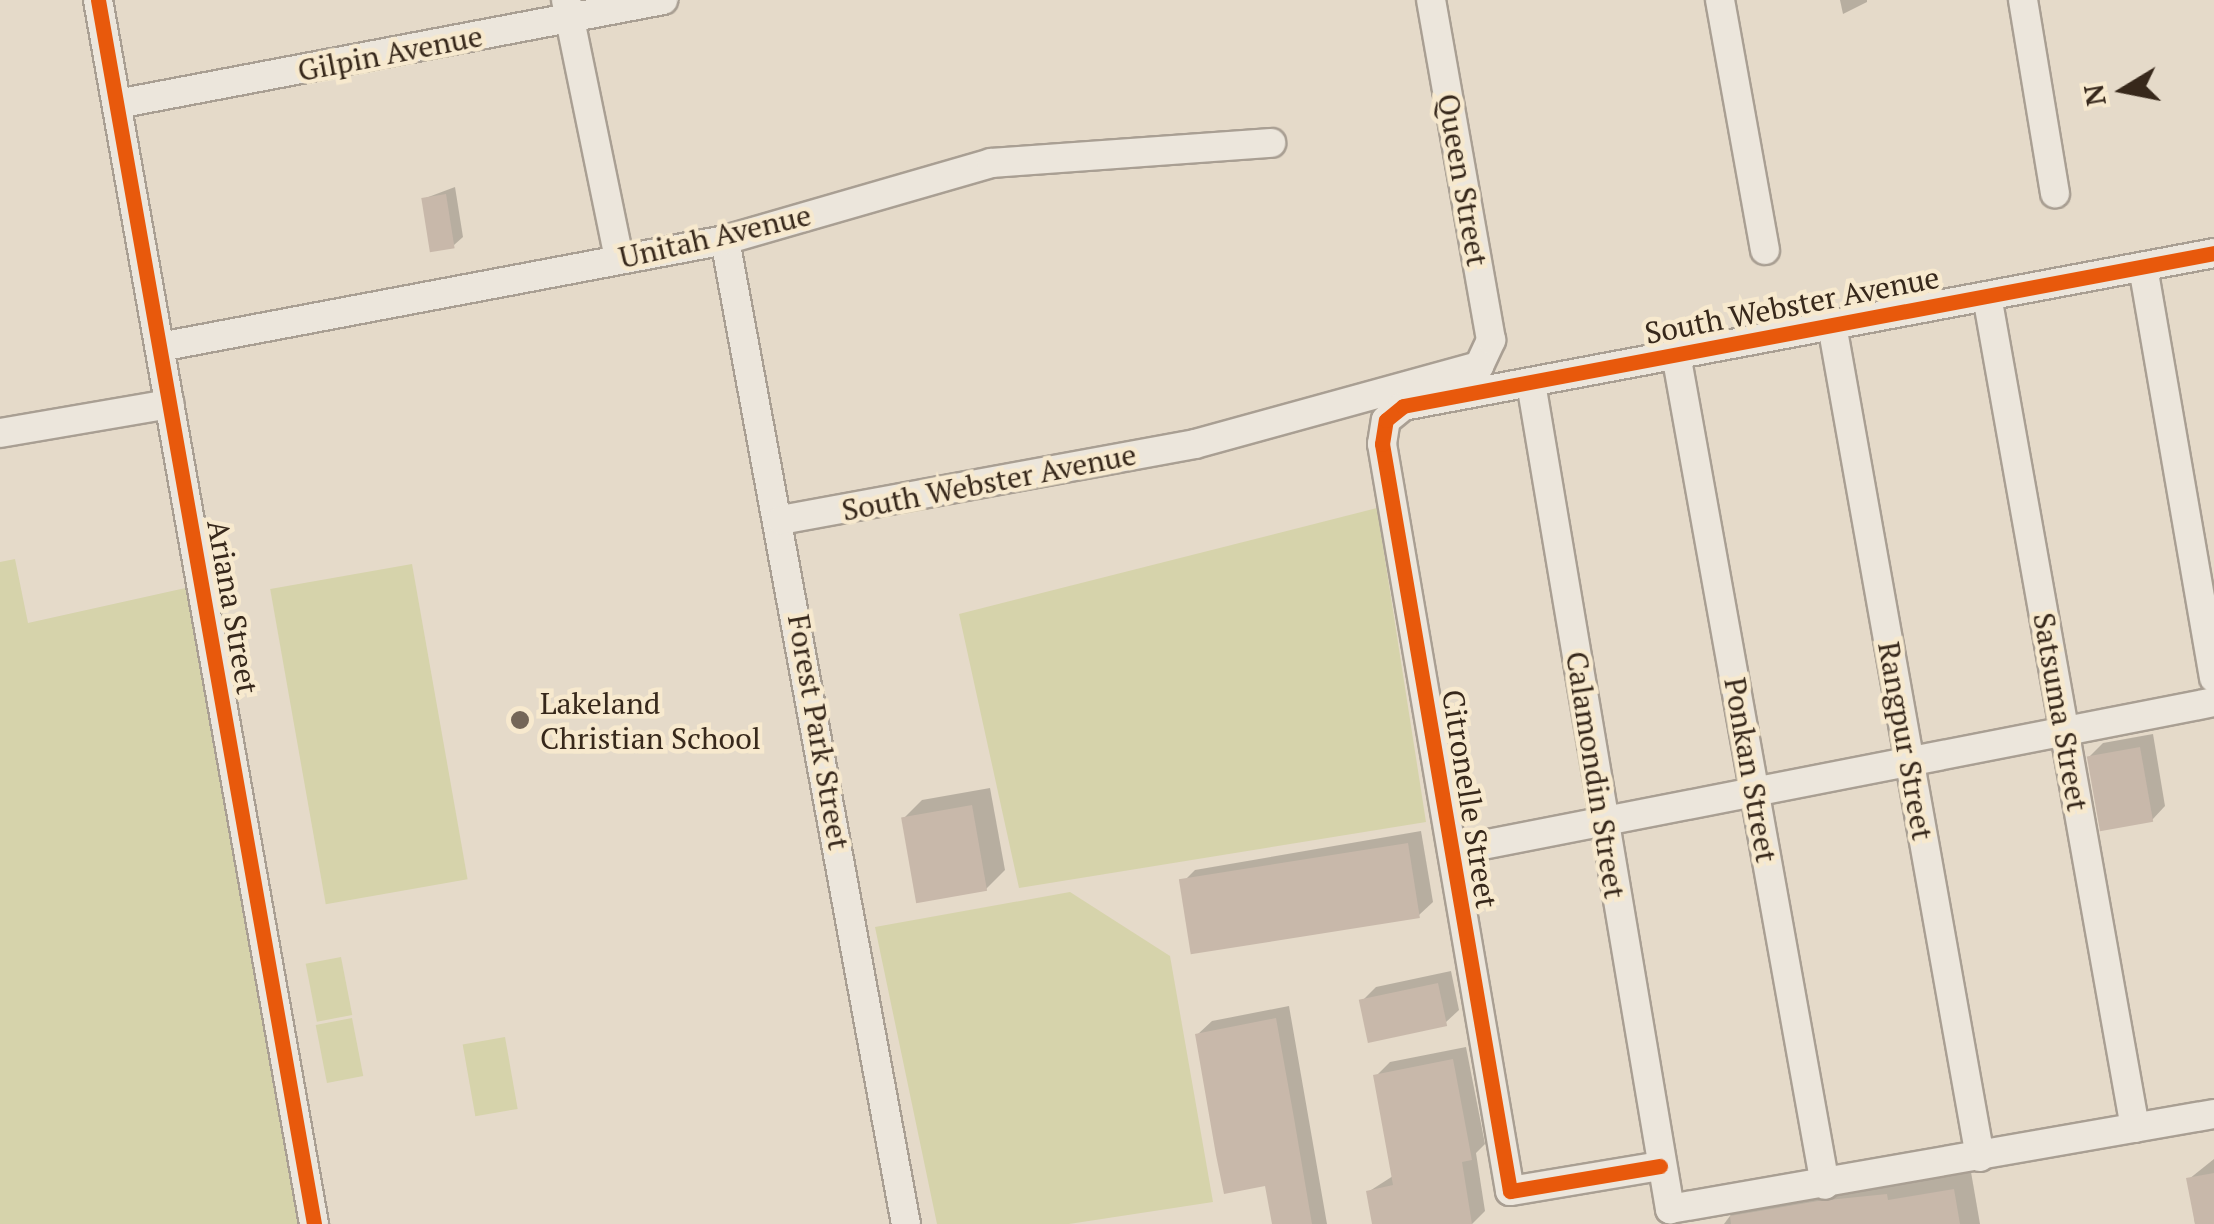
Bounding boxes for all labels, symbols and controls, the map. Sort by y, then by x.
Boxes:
street label: Gilpin Avenue [294,17,486,89]
north arrow [2074,40,2174,140]
text: N [2074,82,2114,109]
street label: Queen Street [1430,91,1496,269]
street label: Unitah Avenue [615,196,815,276]
street label: South Webster Avenue [1641,259,1943,351]
street label: South Webster Avenue [838,436,1140,528]
street label: Ariana Street [200,517,266,697]
street label: Satsuma Street [2026,610,2096,814]
street label: Forest Park Street [781,612,857,852]
street label: Rangpur Street [1871,639,1941,843]
street label: Calamondin Street [1559,649,1633,901]
street label: Ponkan Street [1717,675,1785,865]
place label: Lakeland Christian School [540,685,761,756]
street label: Citronelle Street [1435,687,1505,911]
marker: Lakeland Christian School [509,709,531,731]

